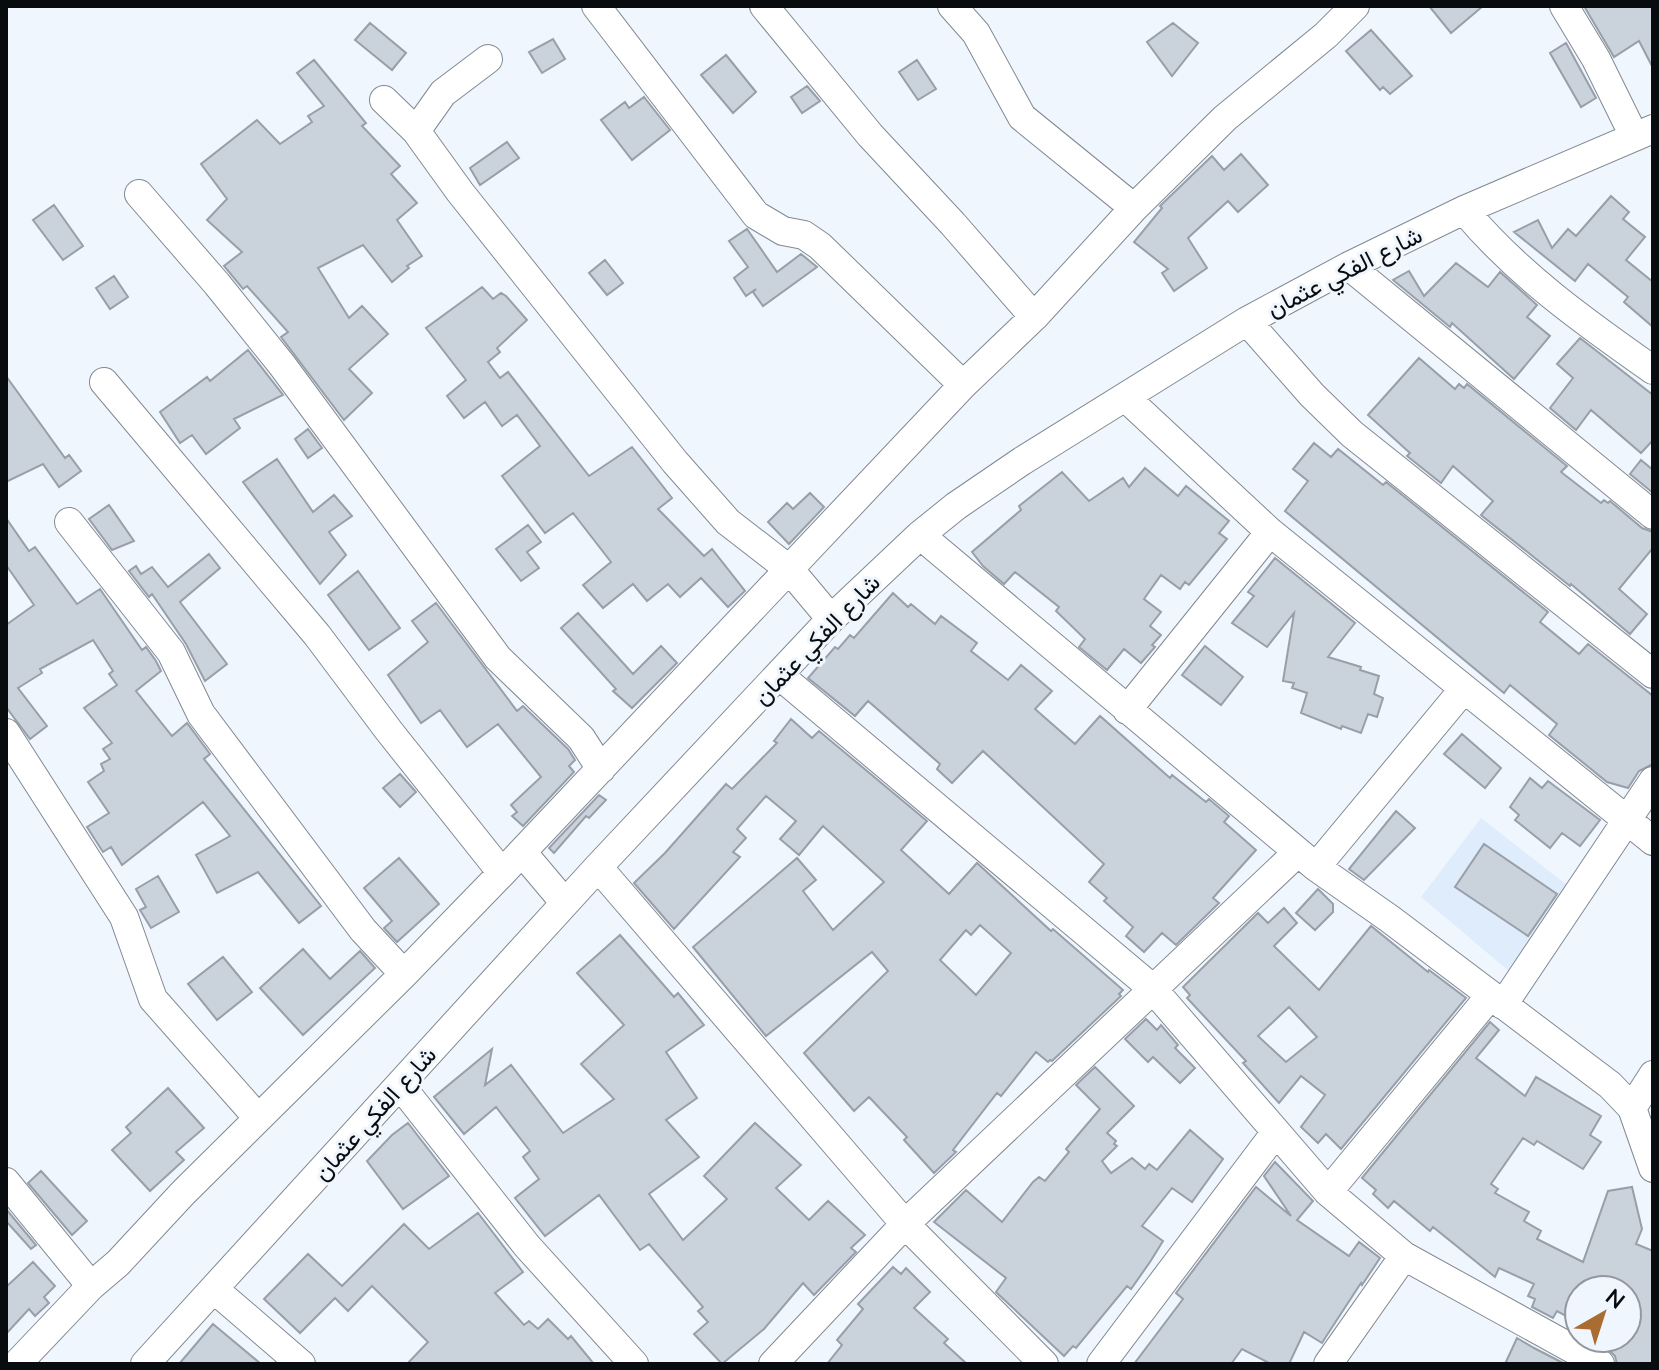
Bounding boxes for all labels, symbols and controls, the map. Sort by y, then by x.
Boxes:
street label: شارع الفكي عثمان [1261,219,1429,328]
street label: شارع الفكي عثمان [746,567,890,714]
street label: شارع الفكي عثمان [306,1040,446,1190]
north arrow [1563,1274,1643,1354]
text: N [1600,1282,1631,1315]

